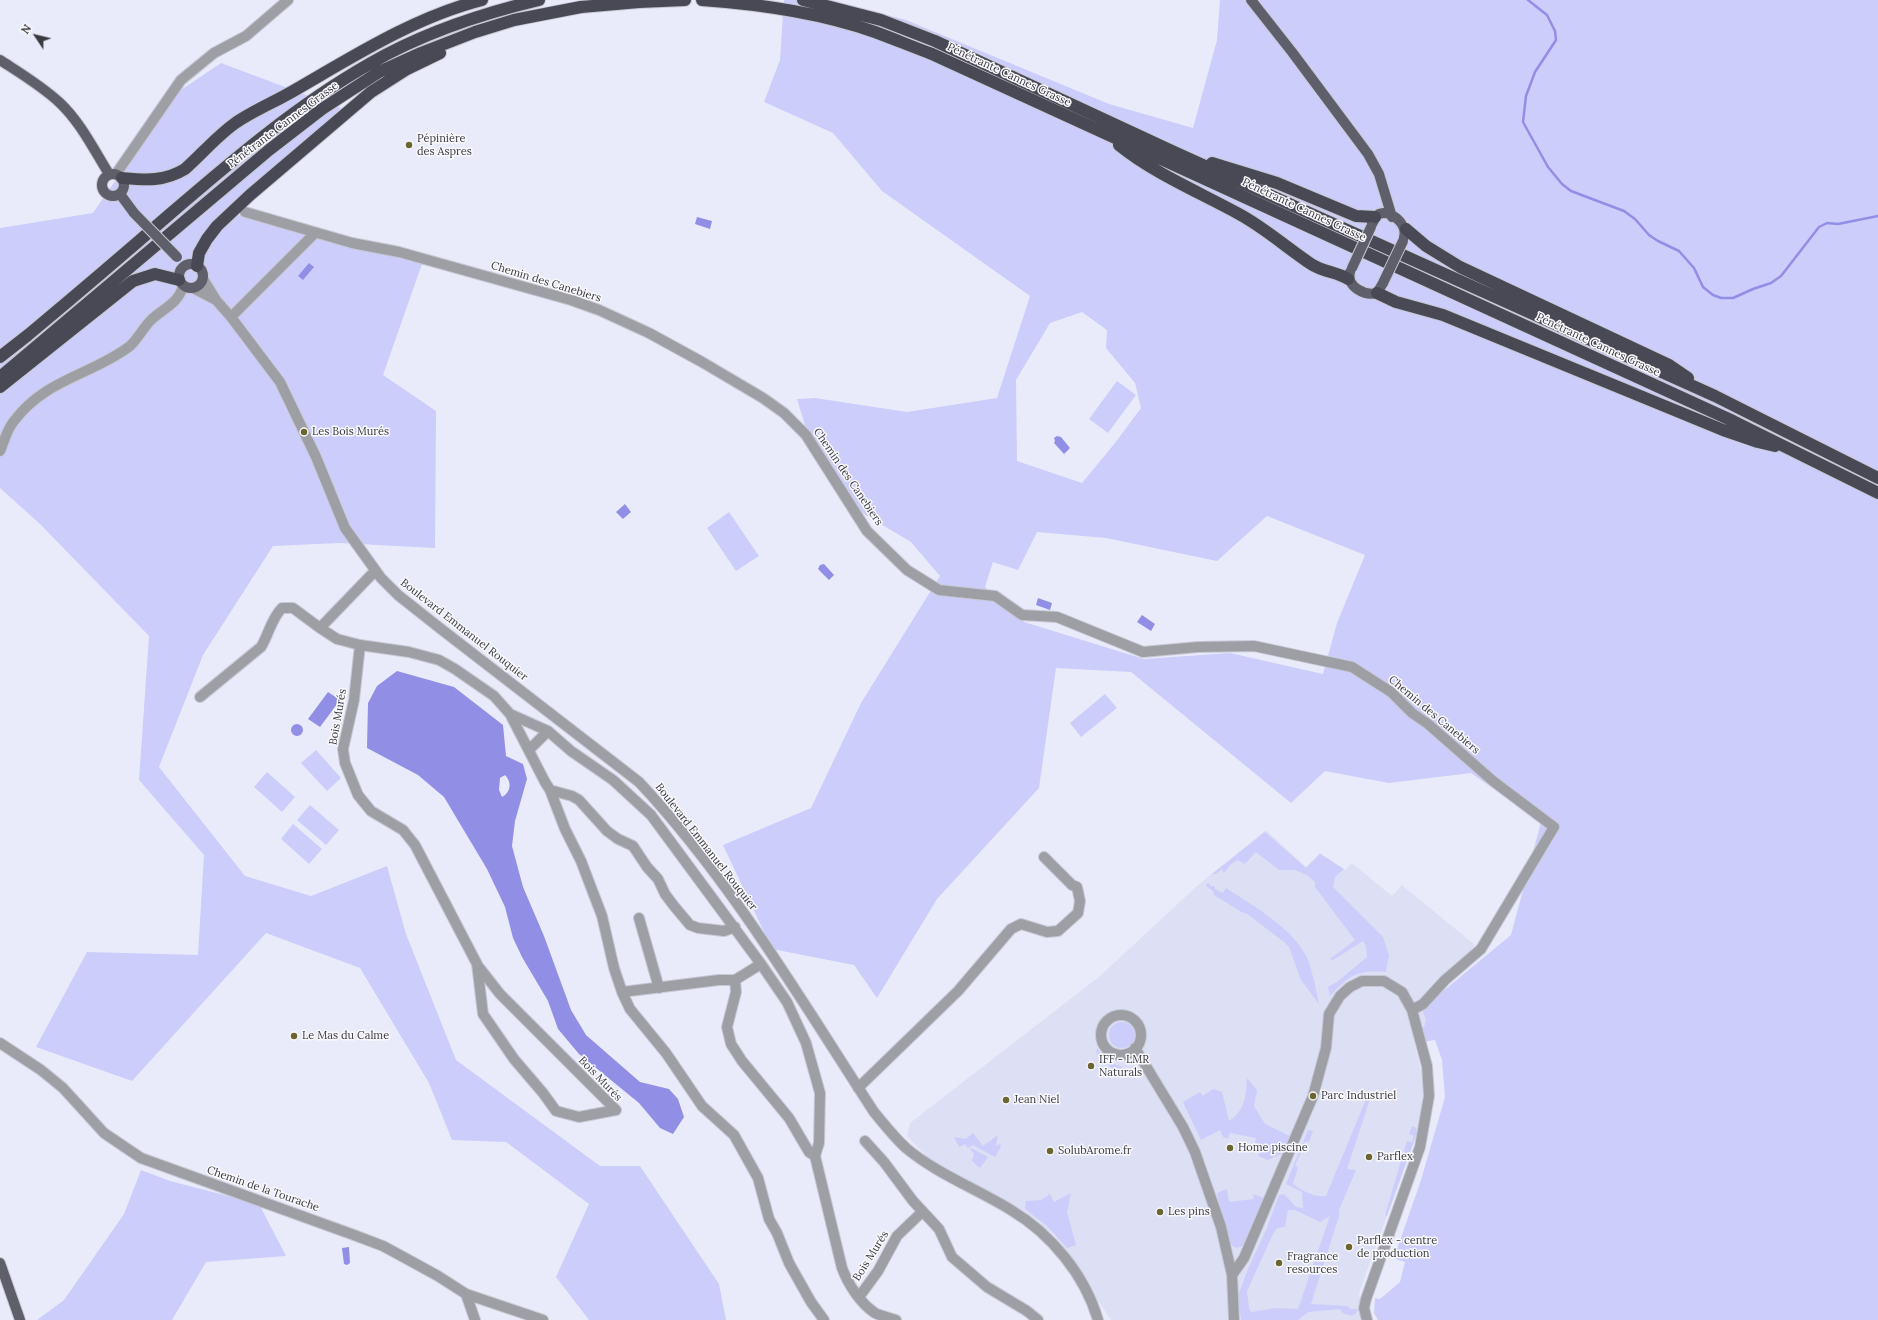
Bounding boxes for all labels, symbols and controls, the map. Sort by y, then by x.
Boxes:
north arrow [16,16,56,56]
text: N [18,22,34,37]
street label: Pénétrante Cannes Grasse [945,41,1073,109]
street label: Pénétrante Cannes Grasse [225,79,341,171]
place label: Pépinière des Aspres [417,132,472,158]
marker: Pépinière des Aspres [404,140,414,150]
street label: Pénétrante Cannes Grasse [1240,176,1368,244]
street label: Chemin des Canebiers [489,259,603,305]
street label: Pénétrante Cannes Grasse [1534,311,1662,379]
place label: Les Bois Murés [312,425,389,439]
street label: Chemin des Canebiers [810,426,886,528]
marker: Les Bois Murés [299,427,309,437]
street label: Boulevard Emmanuel Rouquier [398,576,530,684]
street label: Chemin des Canebiers [1386,673,1482,757]
street label: Bois Murés [327,688,349,746]
street label: Boulevard Emmanuel Rouquier [652,781,760,913]
place label: Le Mas du Calme [302,1029,389,1043]
marker: Le Mas du Calme [289,1031,299,1041]
place label: IFF - LMR Naturals [1099,1053,1149,1079]
street label: Bois Murés [576,1054,624,1104]
marker: IFF - LMR Naturals [1086,1061,1096,1071]
place label: Parc Industriel [1321,1089,1396,1103]
marker: Parc Industriel [1308,1091,1318,1101]
place label: Jean Niel [1014,1093,1060,1107]
marker: Jean Niel [1001,1095,1011,1105]
place label: Home piscine [1238,1141,1308,1155]
marker: Home piscine [1225,1143,1235,1153]
place label: SolubArome.fr [1058,1144,1132,1158]
marker: SolubArome.fr [1045,1146,1055,1156]
place label: Parflex [1377,1150,1413,1164]
marker: Parflex [1364,1152,1374,1162]
street label: Chemin de la Tourache [205,1164,321,1214]
place label: Les pins [1168,1205,1210,1219]
marker: Les pins [1155,1207,1165,1217]
street label: Bois Murés [850,1228,892,1284]
place label: Parflex - centre de production [1357,1234,1437,1260]
marker: Parflex - centre de production [1344,1242,1354,1252]
place label: Fragrance resources [1287,1250,1338,1276]
marker: Fragrance resources [1274,1258,1284,1268]

